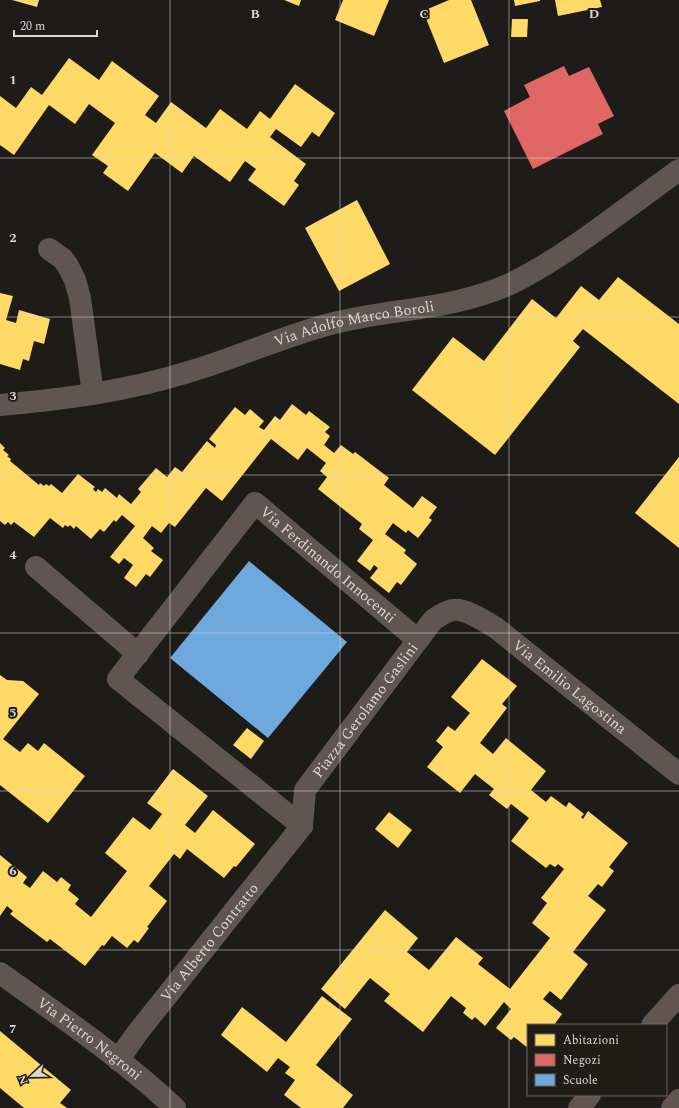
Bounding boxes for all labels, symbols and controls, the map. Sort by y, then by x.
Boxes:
text: B [250,4,260,24]
text: C [419,4,429,24]
text: D [589,4,599,24]
scale bar [14,12,97,38]
text: 20 m [20,17,45,36]
text: 1 [9,70,17,90]
text: 2 [9,228,17,248]
street label: Via Adolfo Marco Boroli [271,295,436,353]
text: 3 [9,386,17,406]
street label: Via Ferdinando Innocenti [255,501,401,629]
text: 4 [9,545,17,565]
street label: Via Emilio Lagostina [507,634,632,740]
street label: Piazza Gerolamo Gaslini [307,638,424,783]
text: 5 [9,703,17,723]
text: 6 [9,861,17,881]
street label: Via Alberto Contratto [155,878,264,1007]
street label: Via Pietro Negroni [32,992,147,1086]
text: 7 [9,1019,17,1039]
legend [527,1024,667,1096]
text: Abitazioni [563,1031,619,1050]
text: Negozi [563,1051,601,1070]
north arrow [12,1056,52,1096]
text: Scuole [563,1071,598,1090]
text: N [14,1072,33,1087]

